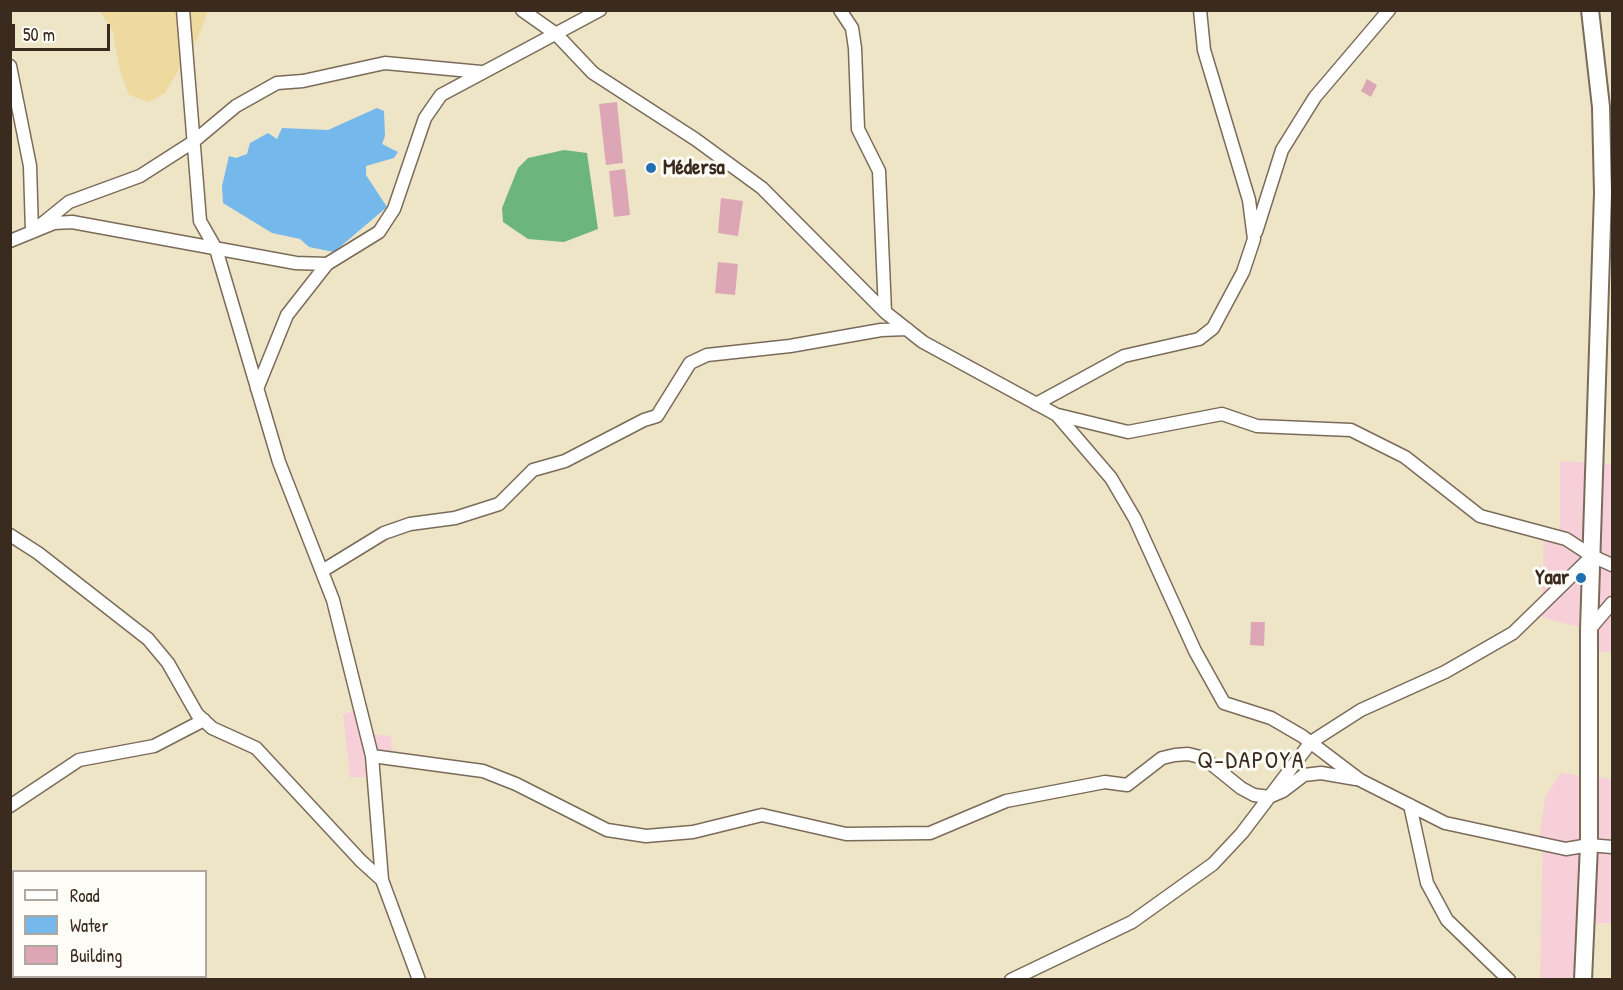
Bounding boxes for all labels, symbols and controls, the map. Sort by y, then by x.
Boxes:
scale bar [15,12,112,50]
text: 50 m [23,22,55,47]
place label: Médersa [663,155,725,181]
marker: Médersa [644,161,658,175]
place label: Yaar [1535,565,1569,591]
marker: Yaar [1574,571,1588,585]
district label: Q-DAPOYA [1197,748,1305,776]
legend [12,870,207,978]
text: Road [70,883,100,908]
text: Water [70,913,108,938]
text: Building [70,943,122,968]

